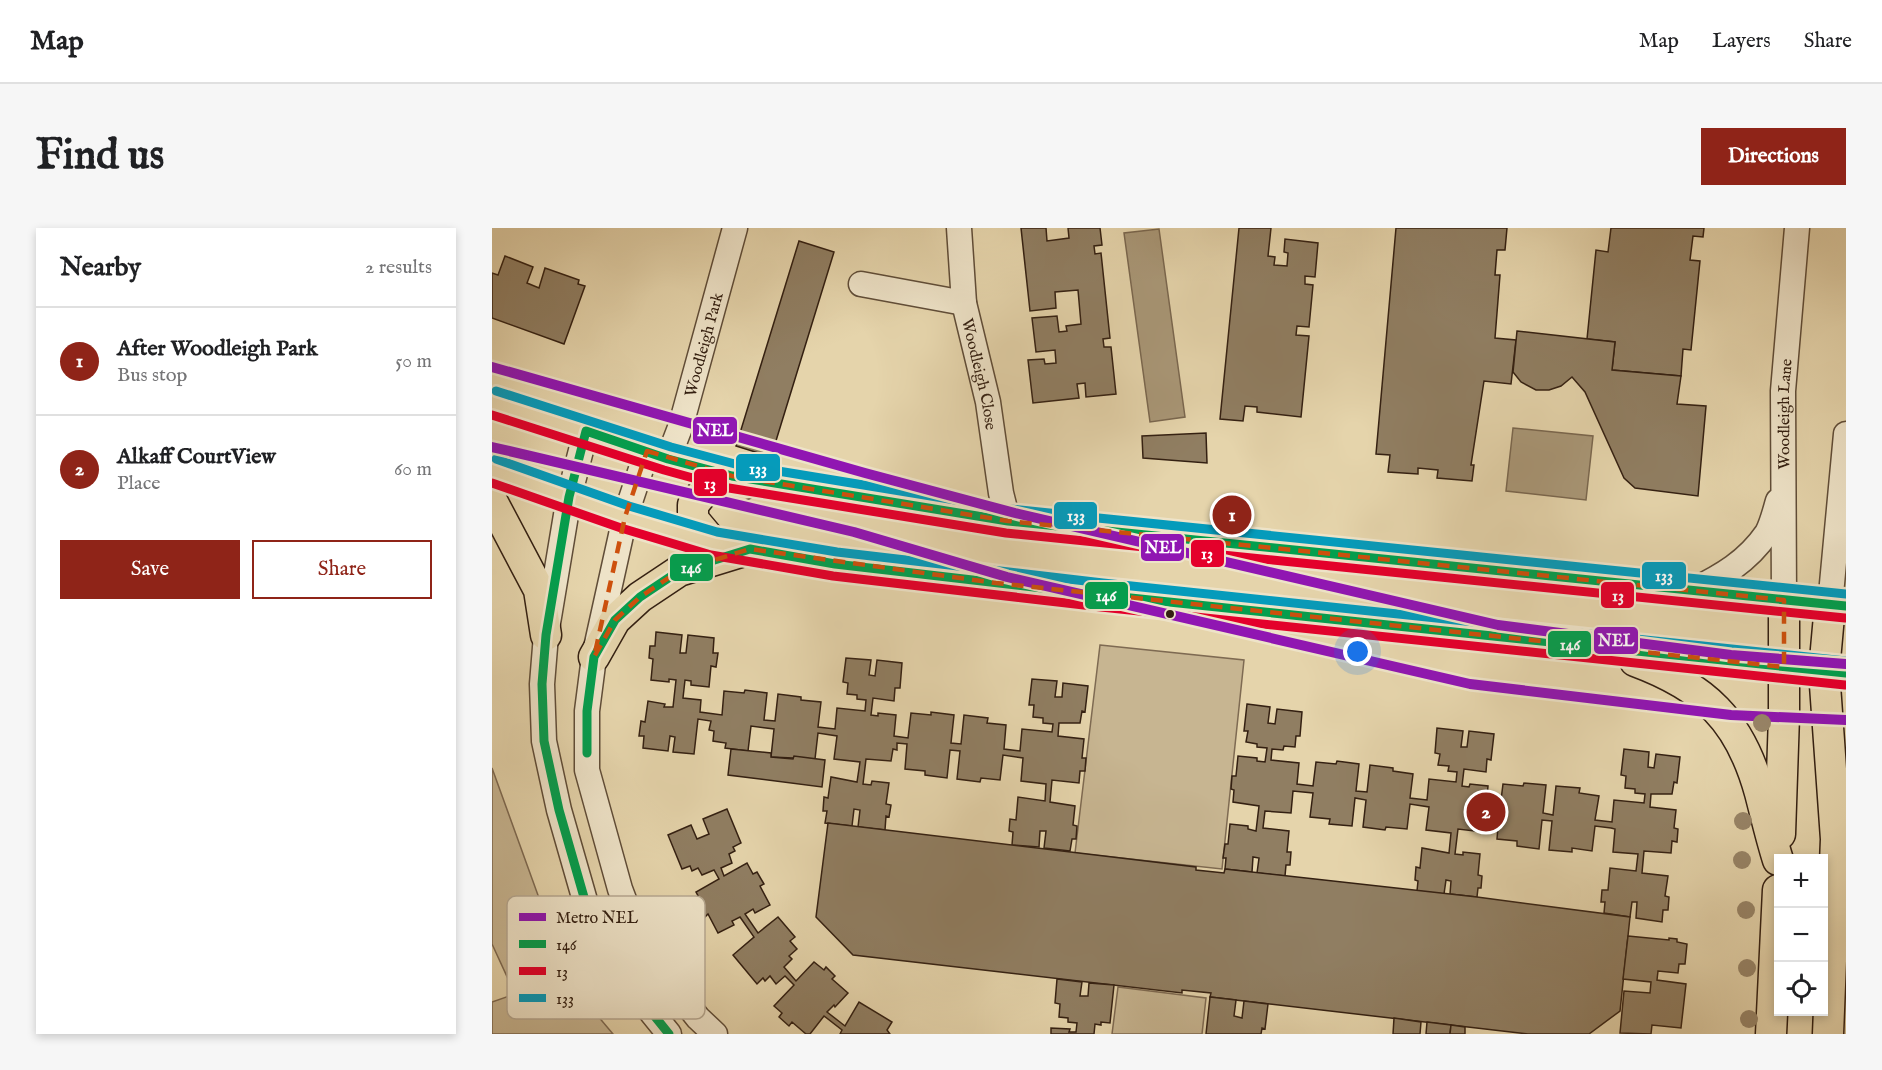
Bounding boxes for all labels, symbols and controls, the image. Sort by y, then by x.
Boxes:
text: Map [30,24,84,59]
text: Map [1639,28,1679,55]
text: Layers [1712,28,1771,55]
text: Share [1804,28,1852,55]
button: Directions [1701,128,1846,185]
text: Find us [36,130,164,183]
text: Nearby [60,251,141,284]
text: 2 results [365,255,432,280]
street label: Woodleigh Park [681,290,729,399]
street label: Woodleigh Close [956,316,1000,431]
text: After Woodleigh Park [117,335,318,363]
text: 1 [76,349,83,374]
text: 50 m [395,349,432,374]
street label: Woodleigh Lane [1775,358,1798,470]
text: Bus stop [117,363,187,388]
line badge: NEL [692,416,738,445]
text: NEL [696,422,734,442]
text: Alkaff CourtView [117,443,276,471]
line badge: 133 [735,453,781,482]
text: 2 [75,457,84,482]
text: 60 m [394,457,432,482]
text: 133 [749,460,767,480]
line badge: 13 [693,468,728,497]
text: Place [117,471,160,496]
text: 13 [704,475,716,495]
pin: 1 [1212,492,1252,538]
line badge: 133 [1053,501,1098,530]
text: 133 [1067,507,1085,527]
line badge: NEL [1140,533,1185,562]
text: NEL [1144,539,1182,559]
line badge: 13 [1190,539,1225,568]
button: Save [60,540,240,599]
button: Share [252,540,432,599]
text: 13 [1201,545,1213,565]
line badge: 146 [669,553,714,582]
text: 146 [681,559,703,579]
line badge: 133 [1641,561,1687,590]
text: 133 [1655,567,1673,587]
line badge: 146 [1084,581,1129,610]
line badge: 13 [1600,581,1635,609]
text: 146 [1096,587,1118,607]
text: 13 [1612,587,1624,607]
unlabelled marker [1164,608,1176,620]
line badge: NEL [1593,626,1639,655]
line badge: 146 [1547,630,1592,658]
text: NEL [1597,632,1635,652]
text: 146 [1560,636,1582,656]
your location [1343,637,1372,666]
pin: 2 [1466,790,1506,834]
map controls [1774,854,1828,1016]
button: + [1774,854,1828,908]
legend [507,896,705,1019]
button: − [1774,908,1828,962]
text: Metro NEL [556,909,639,929]
text: 146 [556,936,577,956]
button: locate [1774,962,1828,1016]
text: 13 [556,963,568,983]
text: 133 [556,990,574,1010]

